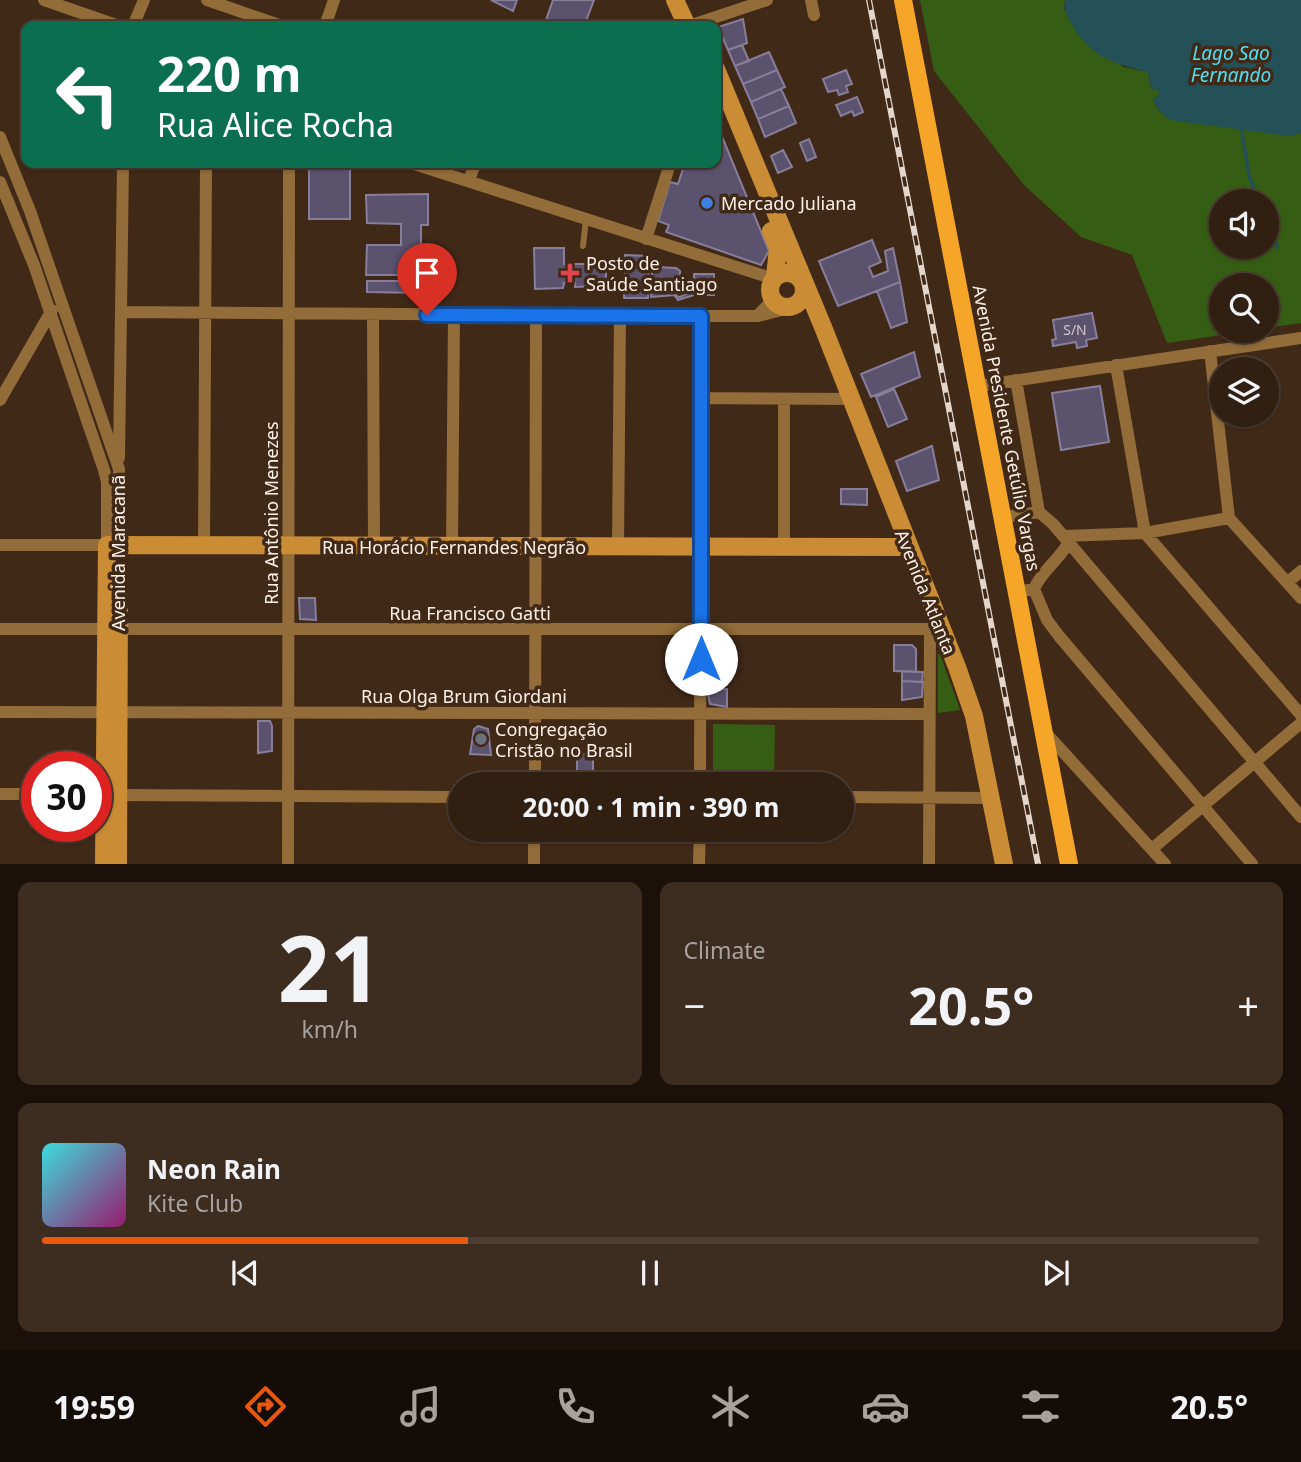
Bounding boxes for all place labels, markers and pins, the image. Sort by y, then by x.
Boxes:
place label: Mercado Juliana [721,191,857,215]
marker: Mercado Juliana [699,195,715,211]
pin [397,243,457,315]
place label: Posto de Saúde Santiago [586,251,717,296]
marker: Posto de Saúde Santiago [560,263,580,283]
place label: Congregação Cristão no Brasil [495,717,633,762]
marker: Congregação Cristão no Brasil [473,731,489,747]

